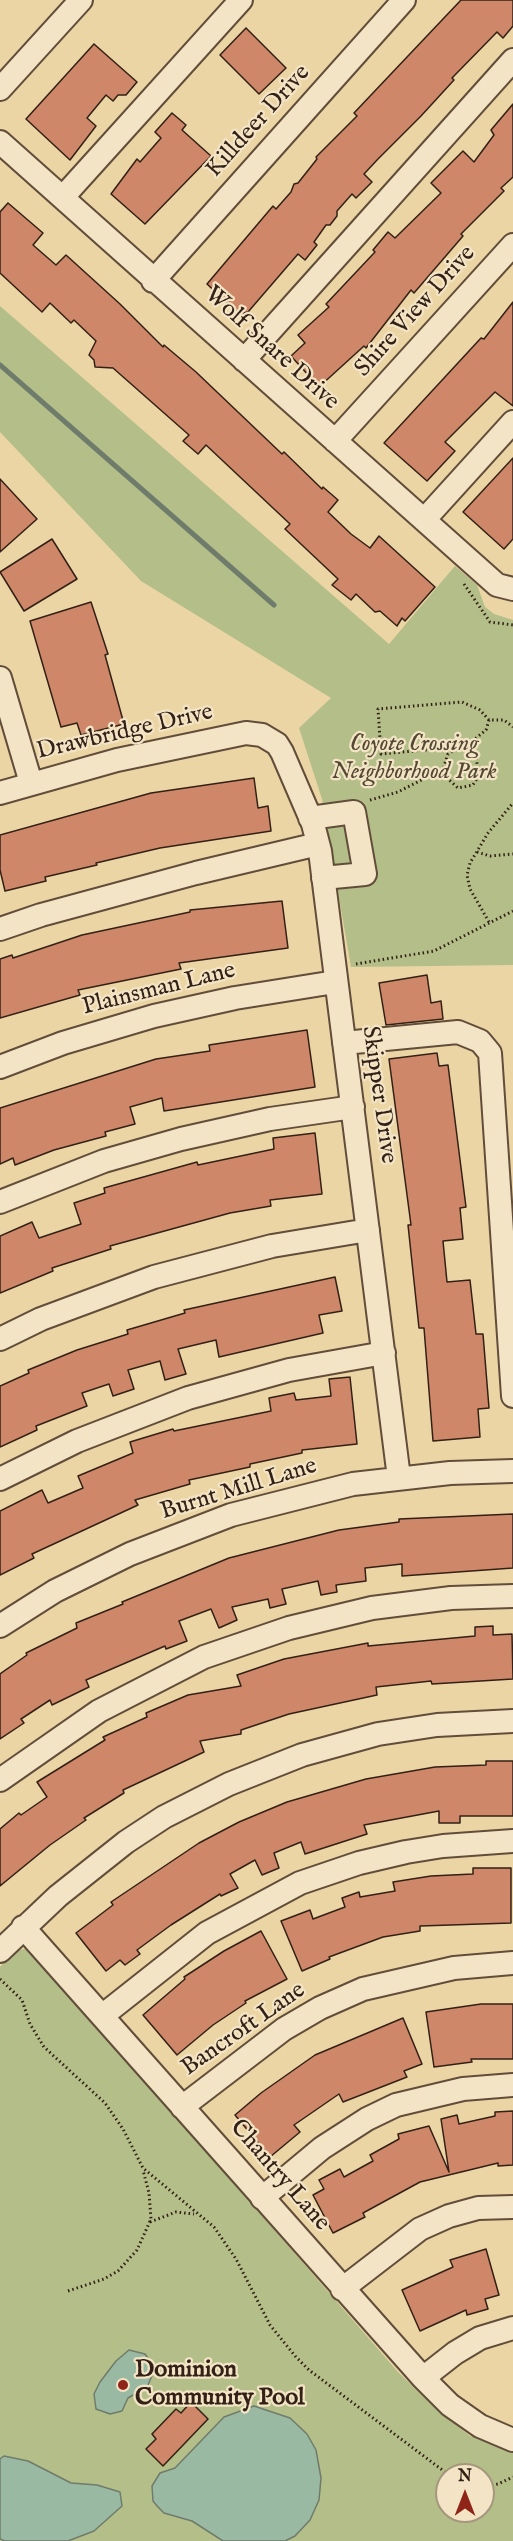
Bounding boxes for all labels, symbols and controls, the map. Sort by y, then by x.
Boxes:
street label: Killdeer Drive [201,60,317,184]
street label: Shire View Drive [350,241,482,383]
street label: Wolf Snare Drive [198,281,344,417]
street label: Drawbridge Drive [34,699,216,767]
park label: Coyote Crossing Neighborhood Park [331,731,497,787]
street label: Plainsman Lane [80,957,238,1023]
street label: Skipper Drive [354,1024,402,1166]
street label: Burnt Mill Lane [157,1453,321,1527]
street label: Bancroft Lane [177,1977,311,2083]
street label: Chantry Lane [223,2114,335,2238]
place label: Dominion Community Pool [135,2357,305,2413]
marker: Dominion Community Pool [116,2378,130,2392]
north arrow [435,2463,495,2523]
text: N [458,2467,472,2487]

